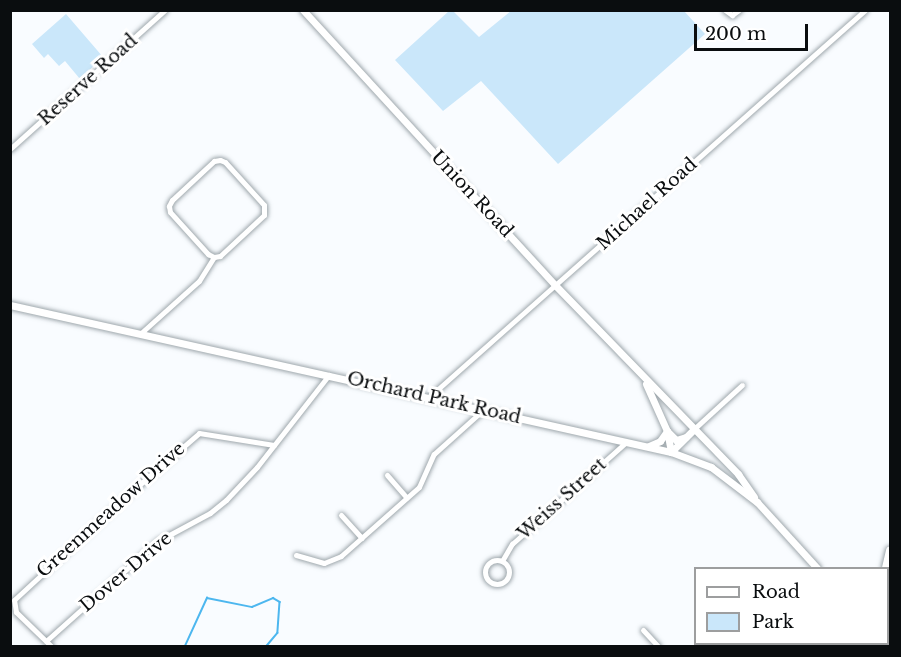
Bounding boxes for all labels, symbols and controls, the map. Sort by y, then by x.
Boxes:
scale bar [697,12,811,50]
text: 200 m [705,23,766,45]
street label: Reserve Road [34,30,142,130]
street label: Union Road [426,146,518,242]
street label: Michael Road [593,153,701,255]
street label: Orchard Park Road [345,367,523,429]
street label: Greenmeadow Drive [32,438,190,582]
street label: Weiss Street [513,454,611,544]
street label: Dover Drive [76,527,176,617]
legend [694,567,889,645]
text: Road [752,581,800,603]
text: Park [752,611,794,633]

